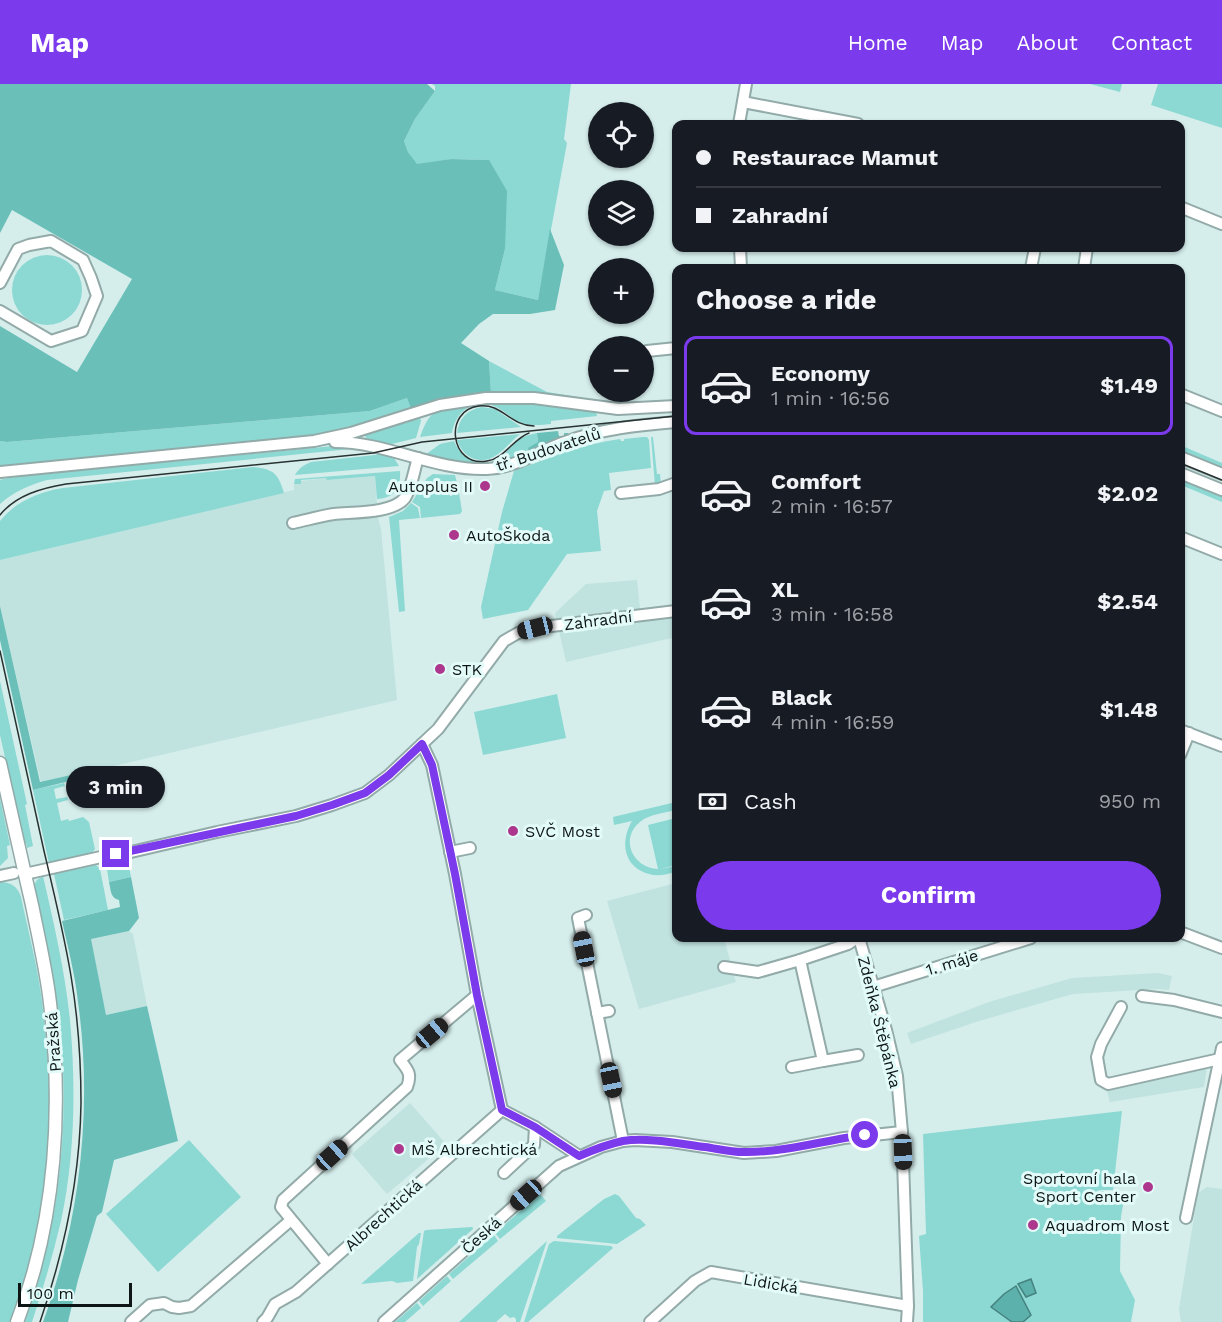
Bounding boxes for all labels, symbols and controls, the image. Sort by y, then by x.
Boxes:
text: Map [30,26,89,59]
text: Home [848,30,908,55]
text: Map [941,30,984,55]
text: About [1017,30,1078,55]
text: Contact [1111,30,1192,55]
map controls [588,102,654,402]
button: locate [588,102,654,168]
text: Restaurace Mamut [732,145,938,170]
button: layers [588,180,654,246]
text: Zahradní [732,203,828,228]
button: + [588,258,654,324]
text: Choose a ride [696,284,876,316]
button: − [588,336,654,402]
icon: car [699,359,753,413]
text: Economy [771,361,870,386]
text: $1.49 [1100,373,1158,398]
text: 1 min · 16:56 [771,386,890,410]
street label: tř. Budovatelů [493,424,603,475]
icon: car [699,467,753,521]
text: Comfort [771,469,861,494]
place label: Autoplus II [388,477,473,496]
marker: Autoplus II [478,479,492,493]
text: $2.02 [1097,481,1158,506]
text: 2 min · 16:57 [771,494,893,518]
place label: AutoŠkoda [466,526,550,545]
marker: AutoŠkoda [447,528,461,542]
icon: car [699,575,753,629]
text: XL [771,577,799,602]
text: $2.54 [1097,589,1158,614]
text: 3 min · 16:58 [771,602,894,626]
street label: Zahradní [563,607,633,634]
car [515,615,555,641]
place label: STK [452,660,482,679]
marker: STK [433,662,447,676]
icon: car [699,683,753,737]
text: Black [771,685,832,710]
text: $1.48 [1100,697,1158,722]
text: 4 min · 16:59 [771,710,894,734]
callout: 3 min [66,767,166,809]
text: 3 min [88,775,143,799]
icon: cash [696,785,729,818]
text: Cash [744,789,797,814]
text: 950 m [1099,789,1161,813]
place label: SVČ Most [525,822,600,841]
marker: SVČ Most [506,824,520,838]
route end [102,840,129,867]
button: Confirm [696,861,1161,930]
car [572,930,596,968]
street label: 1. máje [924,946,981,979]
street label: Zdeňka Štěpánka [854,954,905,1090]
street label: Pražská [42,1011,65,1073]
car [412,1015,452,1051]
car [598,1061,624,1099]
route start [851,1121,878,1148]
car [893,1134,913,1170]
car [313,1136,351,1174]
place label: MŠ Albrechtická [411,1140,537,1159]
marker: MŠ Albrechtická [392,1142,406,1156]
place label: Sportovní hala Sport Center [1023,1169,1136,1206]
street label: Albrechtická [341,1176,426,1255]
car [507,1176,545,1214]
marker: Sportovní hala Sport Center [1141,1180,1155,1194]
street label: Česká [458,1213,505,1258]
place label: Aquadrom Most [1045,1216,1170,1235]
marker: Aquadrom Most [1026,1218,1040,1232]
street label: Lidická [742,1269,800,1298]
scale bar [18,1280,132,1308]
text: 100 m [27,1284,74,1303]

